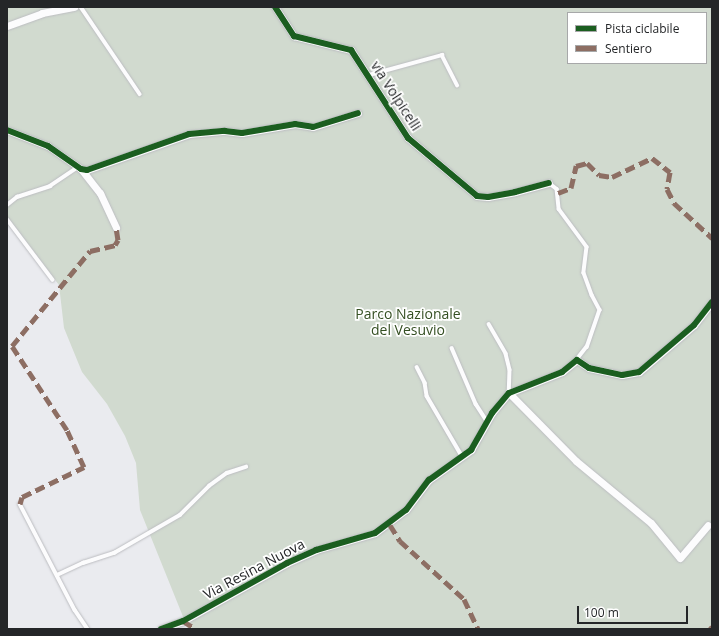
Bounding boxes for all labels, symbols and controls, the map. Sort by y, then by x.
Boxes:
legend [567,12,707,64]
text: Pista ciclabile [605,20,679,37]
text: Sentiero [605,40,652,57]
street label: via Volpicelli [367,58,425,134]
park label: Parco Nazionale del Vesuvio [355,306,461,338]
street label: Via Resina Nuova [200,535,308,603]
scale bar [579,598,690,624]
text: 100 m [584,604,619,621]

